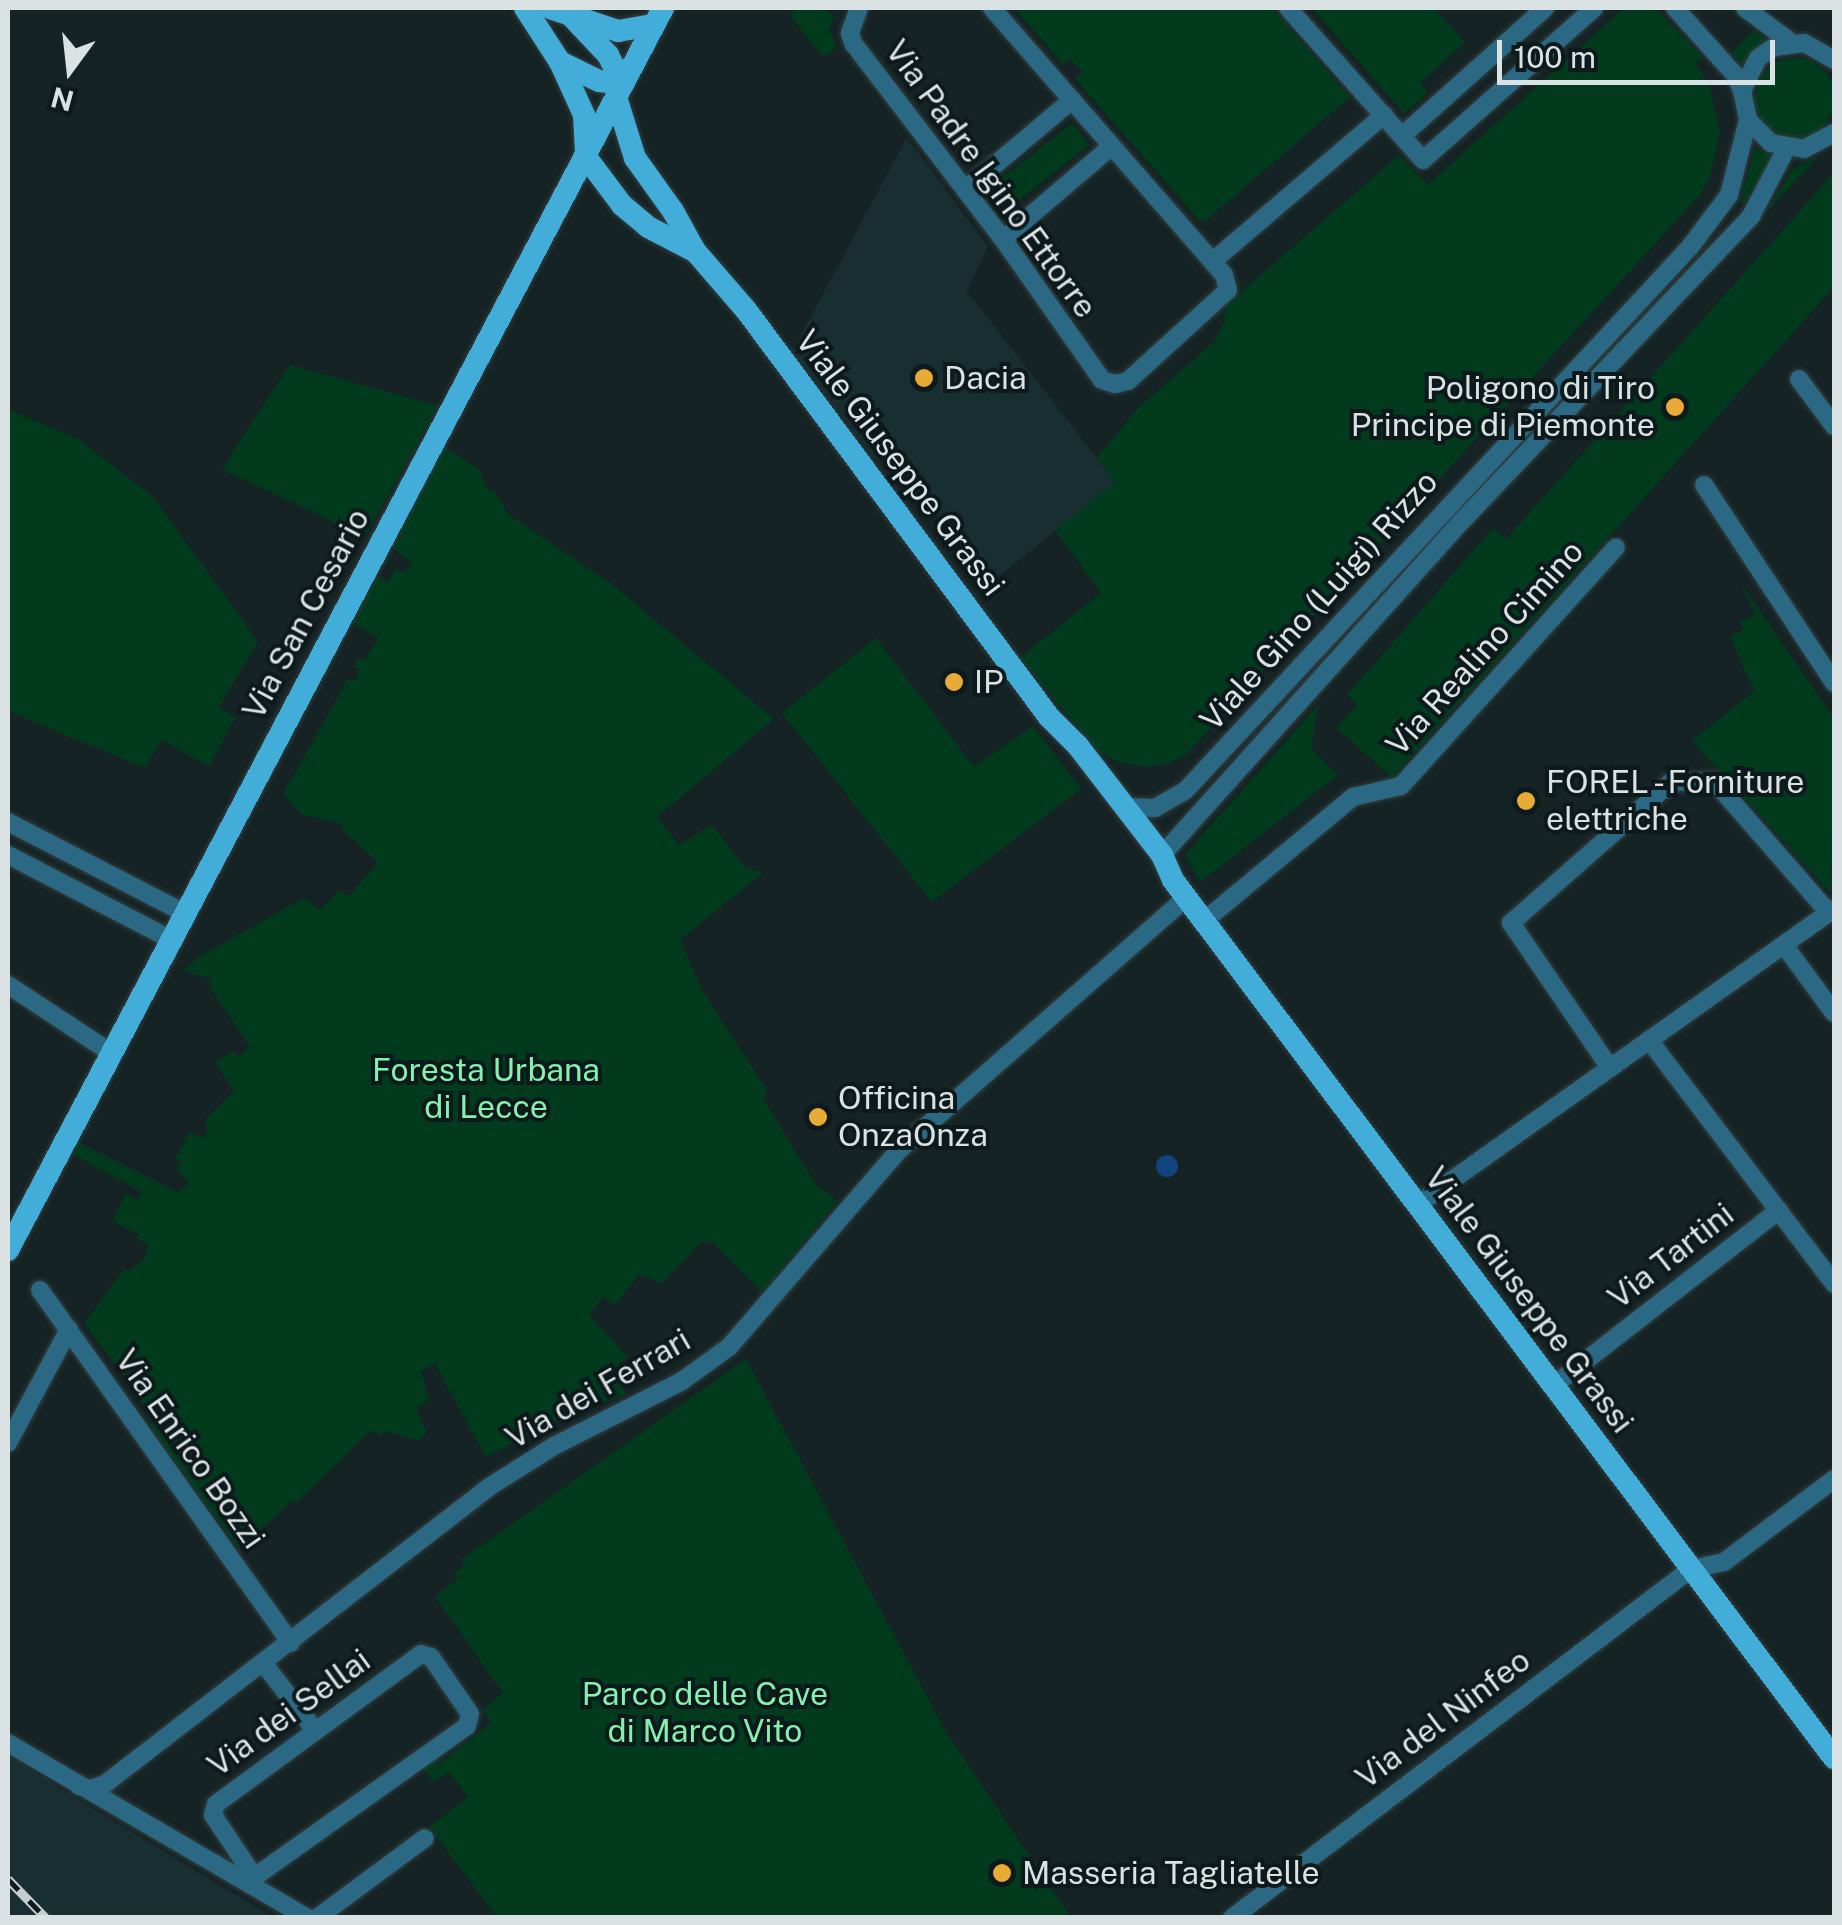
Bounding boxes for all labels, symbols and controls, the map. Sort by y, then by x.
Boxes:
north arrow [20,20,120,120]
scale bar [1502,20,1780,82]
street label: Via Padre Igino Ettorre [877,33,1105,325]
text: 100 m [1514,39,1596,75]
text: N [47,81,77,118]
street label: Viale Giuseppe Grassi [787,322,1013,604]
place label: Dacia [944,359,1027,397]
marker: Dacia [913,367,935,389]
place label: Poligono di Tiro Principe di Piemonte [1350,370,1655,445]
marker: Poligono di Tiro Principe di Piemonte [1664,396,1686,418]
street label: Viale Gino (Luigi) Rizzo [1192,463,1446,739]
street label: Via San Cesario [234,502,378,726]
street label: Via Realino Cimino [1378,533,1592,763]
place label: IP [974,663,1003,701]
marker: IP [943,671,965,693]
place label: FOREL - Forniture elettriche [1546,764,1813,839]
marker: FOREL - Forniture elettriche [1515,790,1537,812]
park label: Foresta Urbana di Lecce [372,1052,600,1127]
place label: Officina OnzaOnza [838,1080,988,1155]
marker: Officina OnzaOnza [807,1106,829,1128]
street label: Viale Giuseppe Grassi [1416,1159,1642,1441]
street label: Via Tartini [1601,1195,1741,1317]
street label: Via dei Ferrari [499,1321,697,1457]
street label: Via Enrico Bozzi [107,1342,273,1556]
street label: Via dei Sellai [200,1641,378,1785]
street label: Via del Ninfeo [1348,1641,1538,1797]
park label: Parco delle Cave di Marco Vito [581,1676,829,1751]
place label: Masseria Tagliatelle [1022,1854,1320,1892]
marker: Masseria Tagliatelle [991,1862,1013,1884]

